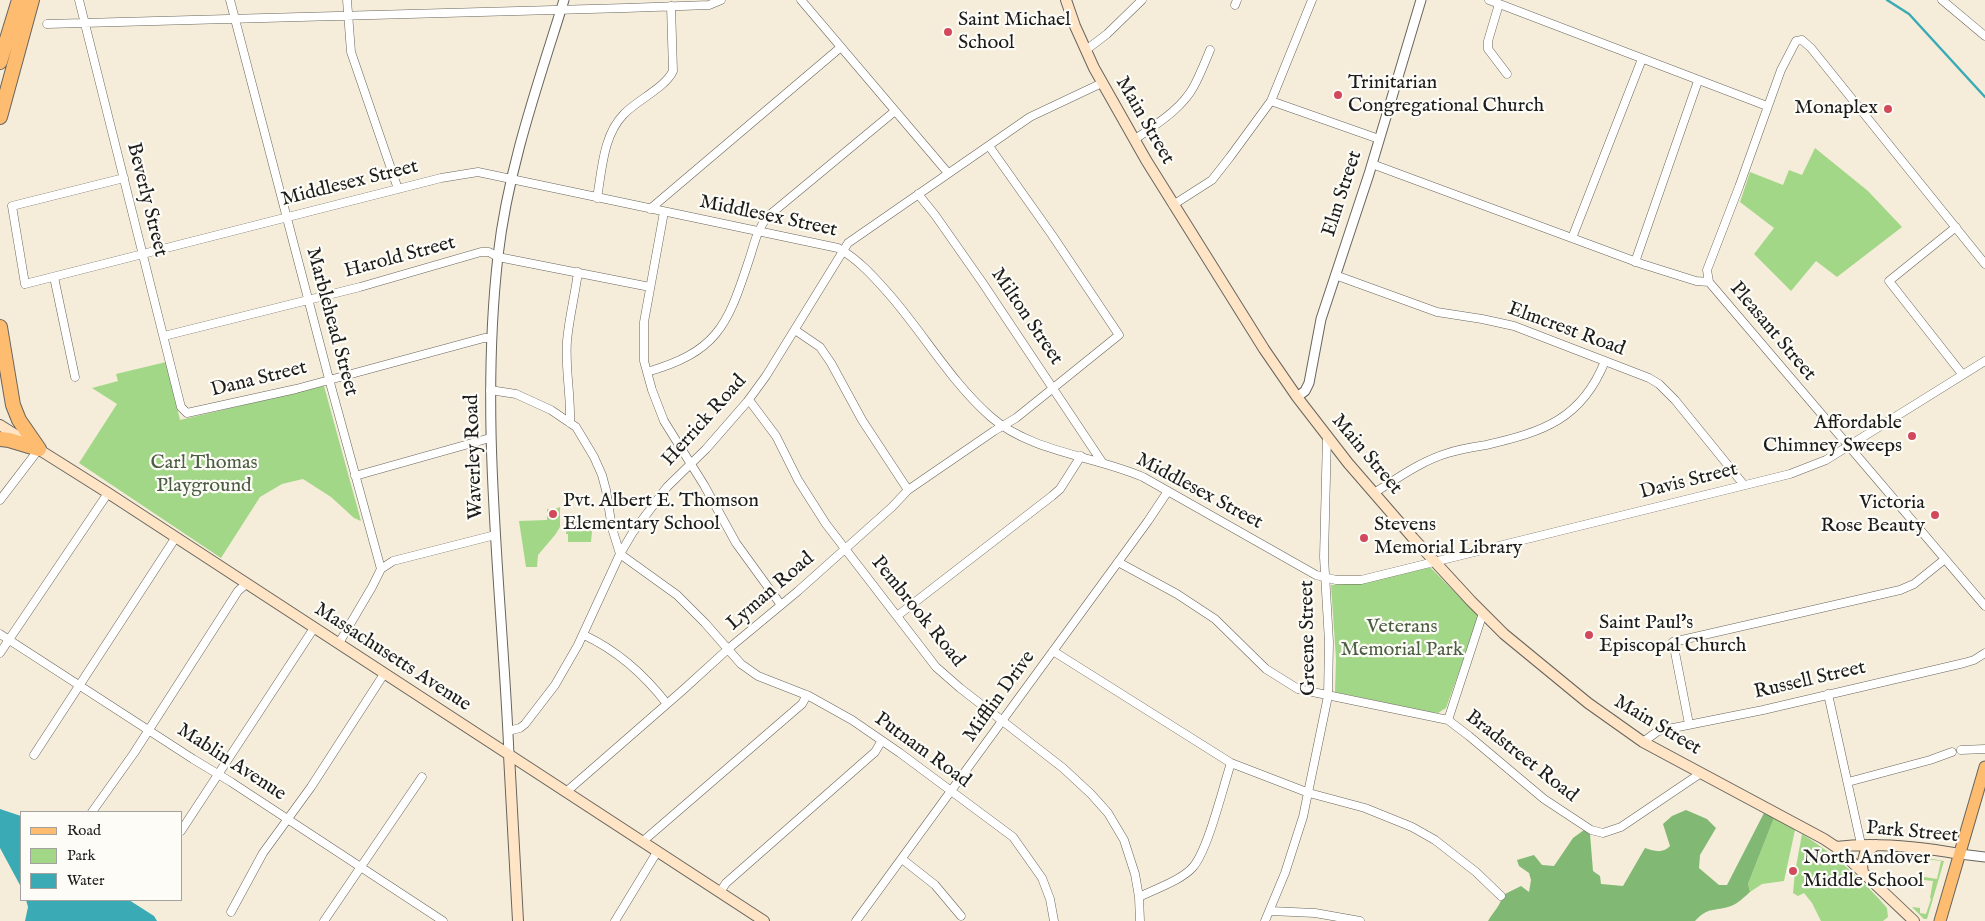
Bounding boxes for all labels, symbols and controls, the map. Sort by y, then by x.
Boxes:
place label: Saint Michael School [958,9,1071,56]
marker: Saint Michael School [942,26,954,38]
place label: Trinitarian Congregational Church [1348,72,1544,119]
street label: Main Street [1109,73,1179,169]
marker: Trinitarian Congregational Church [1332,89,1344,101]
place label: Monaplex [1794,97,1878,121]
marker: Monaplex [1882,103,1894,115]
street label: Beverly Street [120,140,172,260]
street label: Elm Street [1318,148,1368,240]
street label: Middlesex Street [279,155,421,213]
street label: Middlesex Street [697,191,839,243]
street label: Harold Street [342,232,458,284]
street label: Marblehead Street [300,245,362,399]
street label: Milton Street [985,264,1067,370]
street label: Pleasant Street [1724,278,1820,386]
street label: Elmcrest Road [1504,298,1628,362]
street label: Dana Street [209,356,309,404]
street label: Herrick Road [658,370,752,472]
street label: Waverley Road [461,394,489,520]
street label: Main Street [1325,410,1407,500]
place label: Affordable Chimney Sweeps [1763,412,1902,459]
marker: Affordable Chimney Sweeps [1906,430,1918,442]
street label: Middlesex Street [1132,449,1266,535]
park label: Carl Thomas Playground [150,452,258,499]
street label: Davis Street [1638,458,1740,506]
place label: Pvt. Albert E. Thomson Elementary School [563,490,759,537]
place label: Victoria Rose Beauty [1820,492,1925,539]
marker: Pvt. Albert E. Thomson Elementary School [547,508,559,520]
marker: Victoria Rose Beauty [1929,509,1941,521]
place label: Stevens Memorial Library [1374,514,1522,561]
marker: Stevens Memorial Library [1358,532,1370,544]
street label: Lyman Road [722,548,820,636]
street label: Pembrook Road [865,552,969,672]
street label: Greene Street [1296,580,1322,696]
street label: Massachusetts Avenue [309,598,475,718]
place label: Saint Paul's Episcopal Church [1599,612,1746,659]
park label: Veterans Memorial Park [1340,616,1464,663]
marker: Saint Paul's Episcopal Church [1583,629,1595,641]
street label: Mifflin Drive [959,647,1041,747]
street label: Russell Street [1752,657,1868,705]
street label: Main Street [1609,691,1705,761]
street label: Bradstreet Road [1460,706,1582,808]
street label: Putnam Road [869,708,975,794]
street label: Mablin Avenue [172,719,290,807]
legend [20,811,182,901]
street label: Park Street [1865,817,1959,849]
text: Road [67,821,101,840]
text: Park [67,846,96,865]
place label: North Andover Middle School [1803,847,1930,894]
marker: North Andover Middle School [1787,865,1799,877]
text: Water [67,871,104,890]

